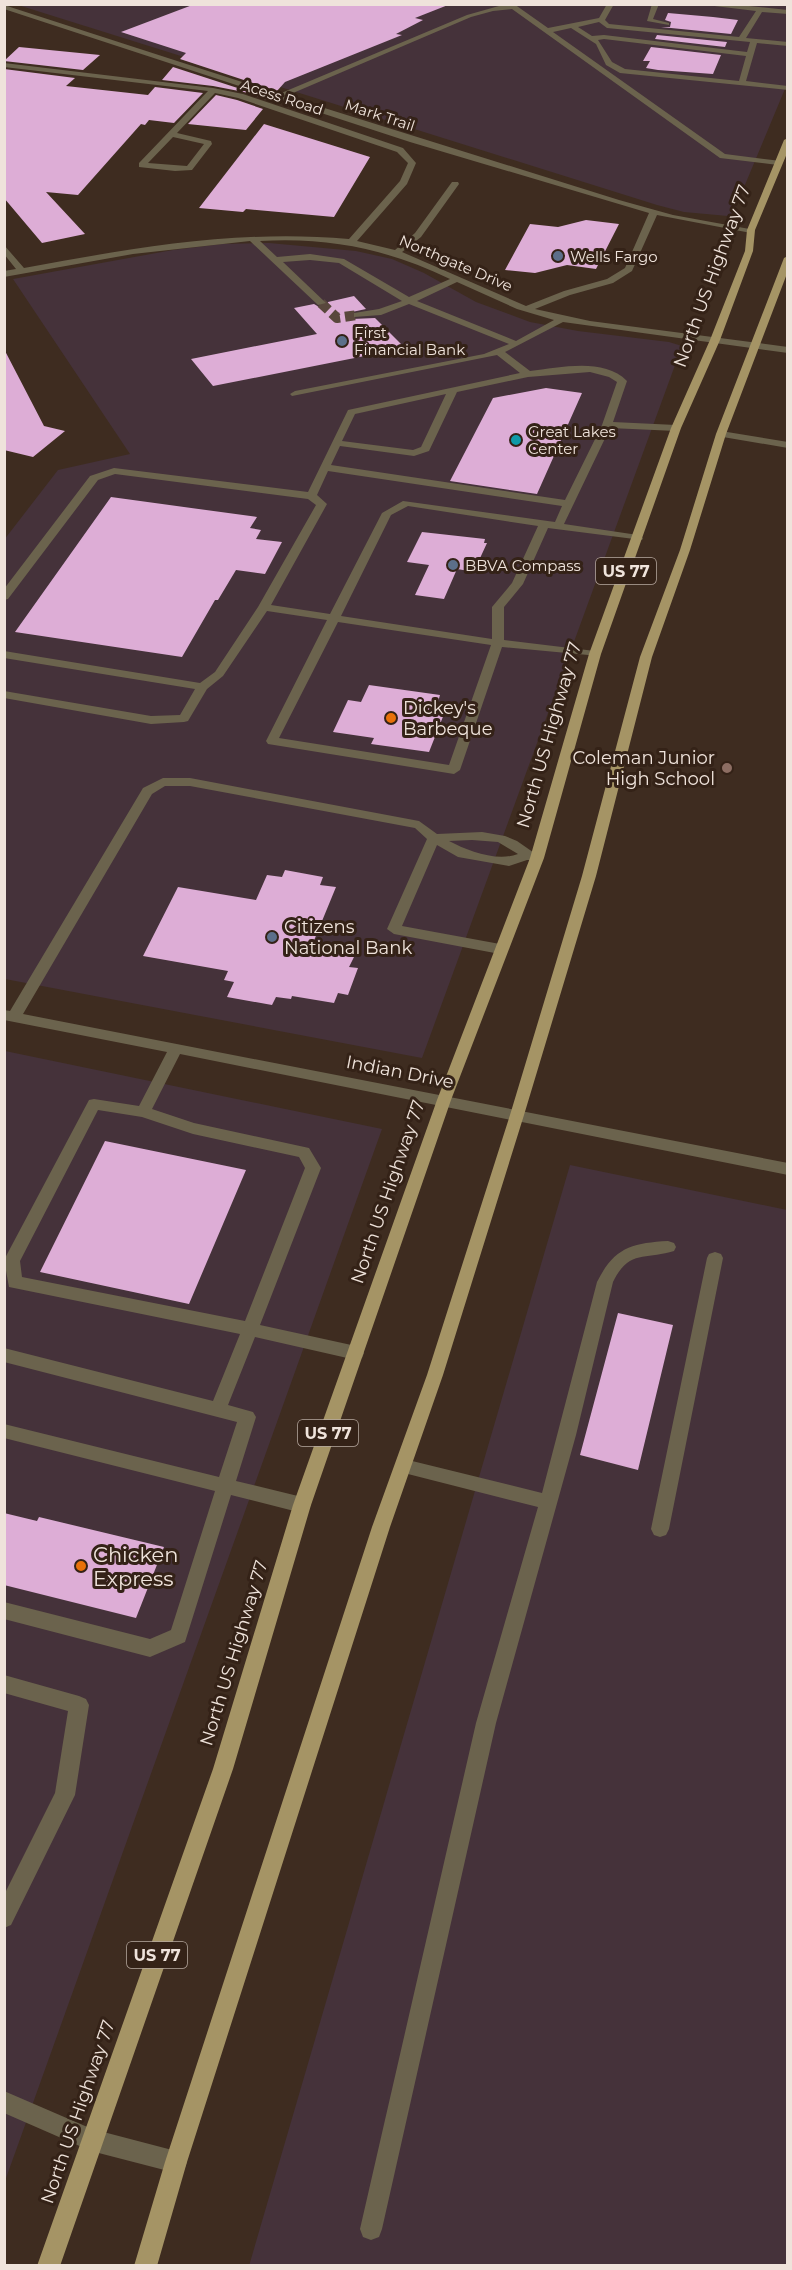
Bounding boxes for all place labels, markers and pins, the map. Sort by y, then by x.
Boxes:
place label: Wells Fargo [570,247,658,266]
marker: Wells Fargo [551,249,565,263]
place label: First Financial Bank [354,323,465,359]
marker: First Financial Bank [335,334,349,348]
place label: Great Lakes Center [528,422,616,458]
marker: Great Lakes Center [509,433,523,447]
place label: BBVA Compass [465,556,581,575]
marker: BBVA Compass [446,558,460,572]
place label: Dickey's Barbeque [403,697,493,740]
marker: Dickey's Barbeque [384,711,398,725]
place label: Coleman Junior High School [572,747,715,790]
marker: Coleman Junior High School [720,761,734,775]
place label: Citizens National Bank [284,916,412,959]
marker: Citizens National Bank [265,930,279,944]
place label: Chicken Express [93,1542,178,1591]
marker: Chicken Express [74,1559,88,1573]

